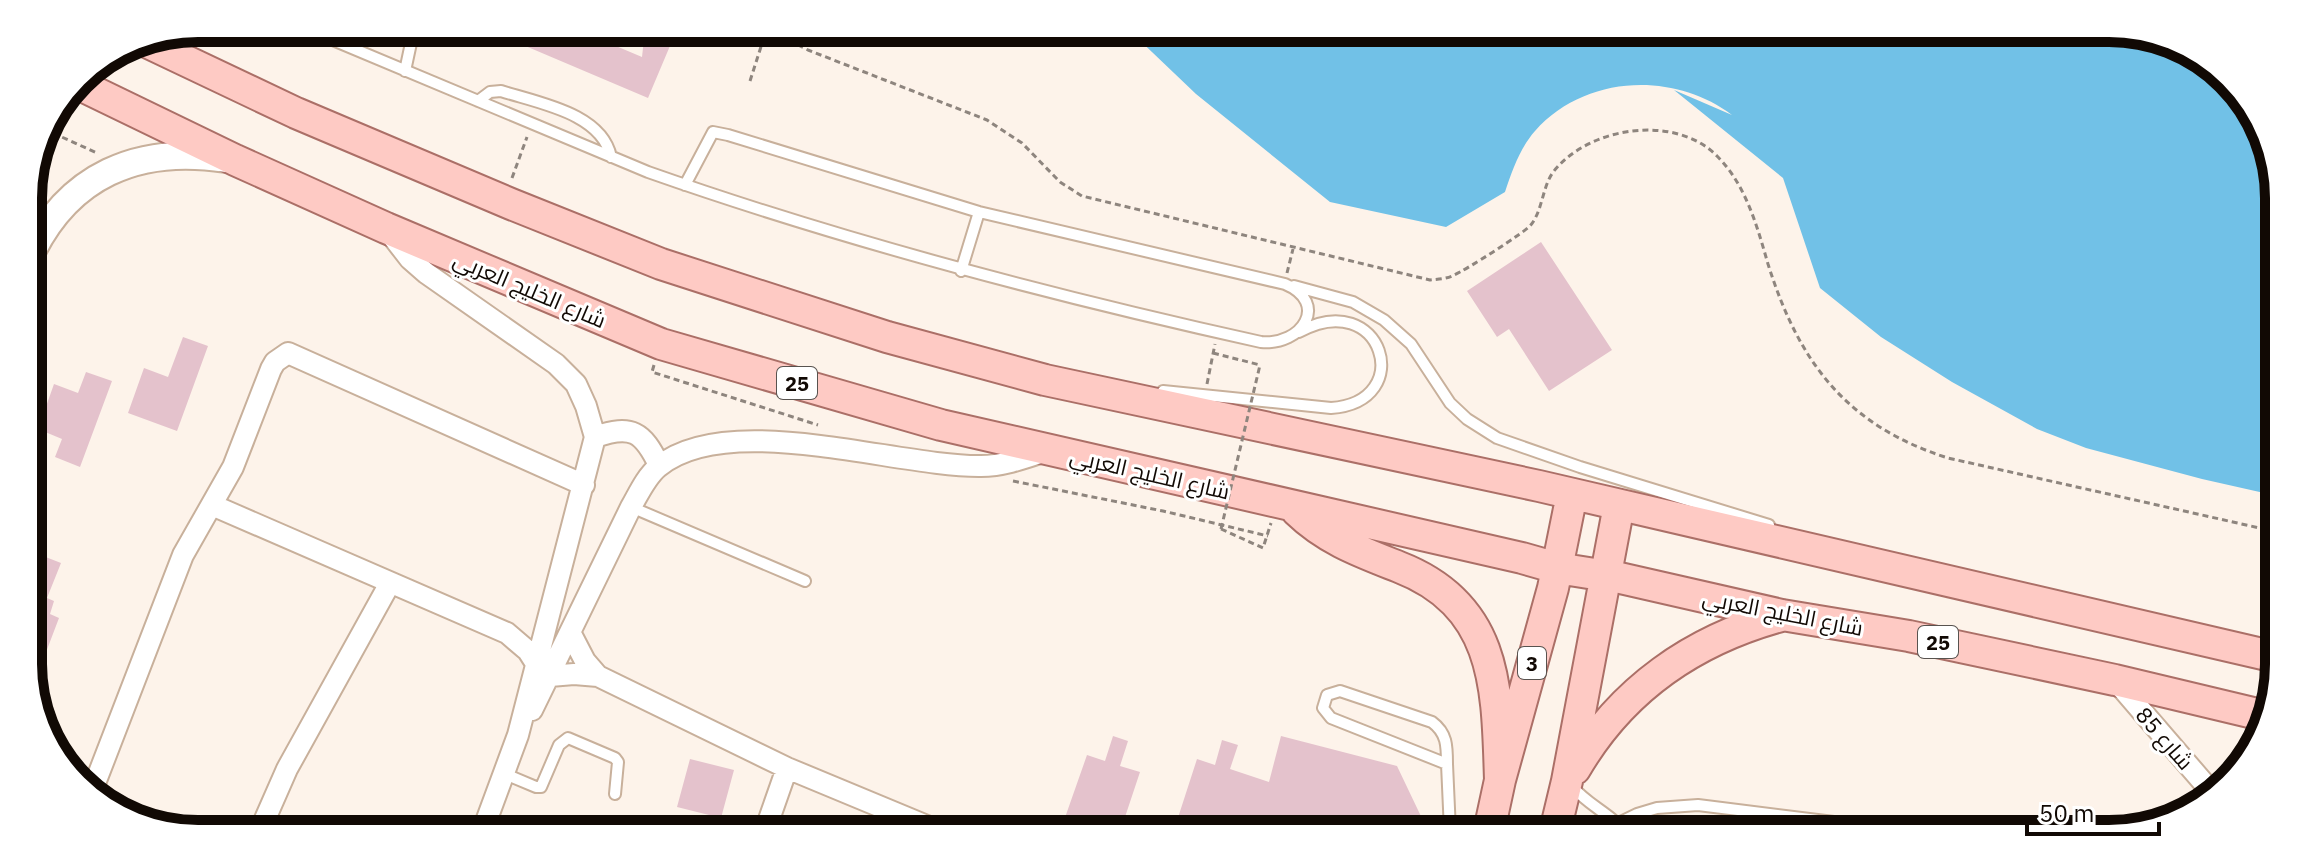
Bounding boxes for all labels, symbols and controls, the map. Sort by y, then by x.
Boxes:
street label: شارع الخليج العربي [448,244,611,337]
road number: 25 [777,367,817,399]
street label: شارع الخليج العربي [1067,441,1233,508]
street label: شارع الخليج العربي [1700,582,1866,645]
road number: 25 [1918,626,1958,658]
road number: 3 [1518,647,1546,679]
street label: شارع 85 [2129,700,2200,776]
scale bar [2027,786,2159,836]
text: 50 m [2039,797,2094,829]

